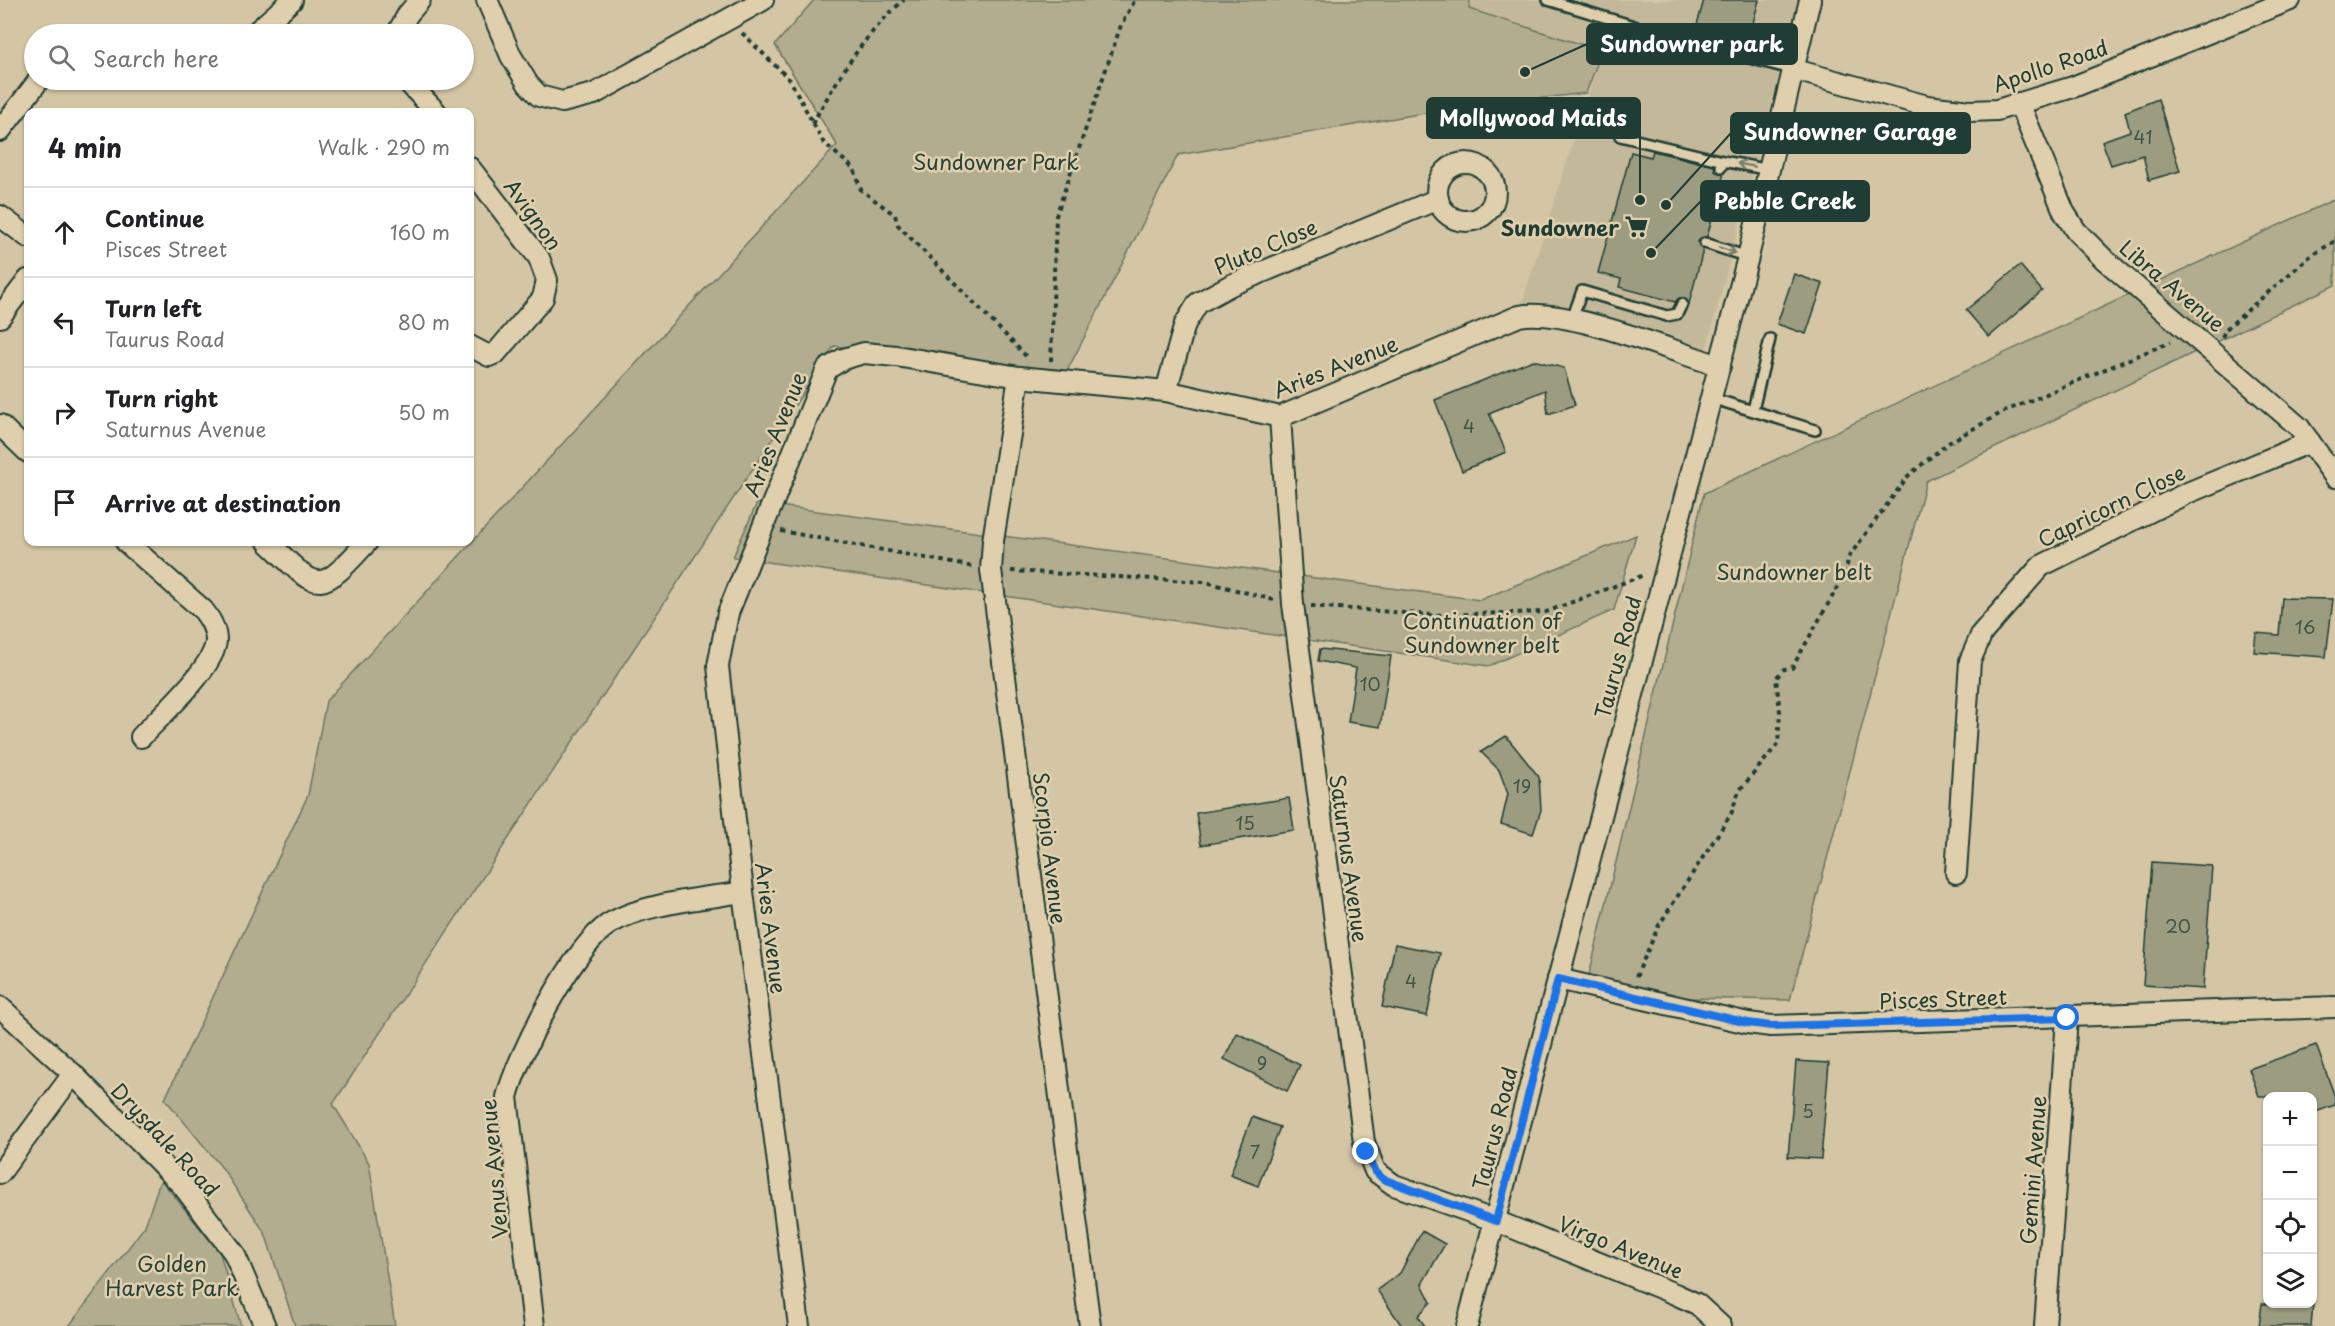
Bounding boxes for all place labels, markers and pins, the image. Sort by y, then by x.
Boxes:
callout: Sundowner park [1587,24,1797,64]
callout: Mollywood Maids [1427,98,1640,138]
callout: Sundowner Garage [1731,113,1970,153]
callout: Pebble Creek [1701,181,1869,221]
place label: Sundowner [1500,211,1619,243]
supermarket icon: Sundowner [1624,214,1650,240]

